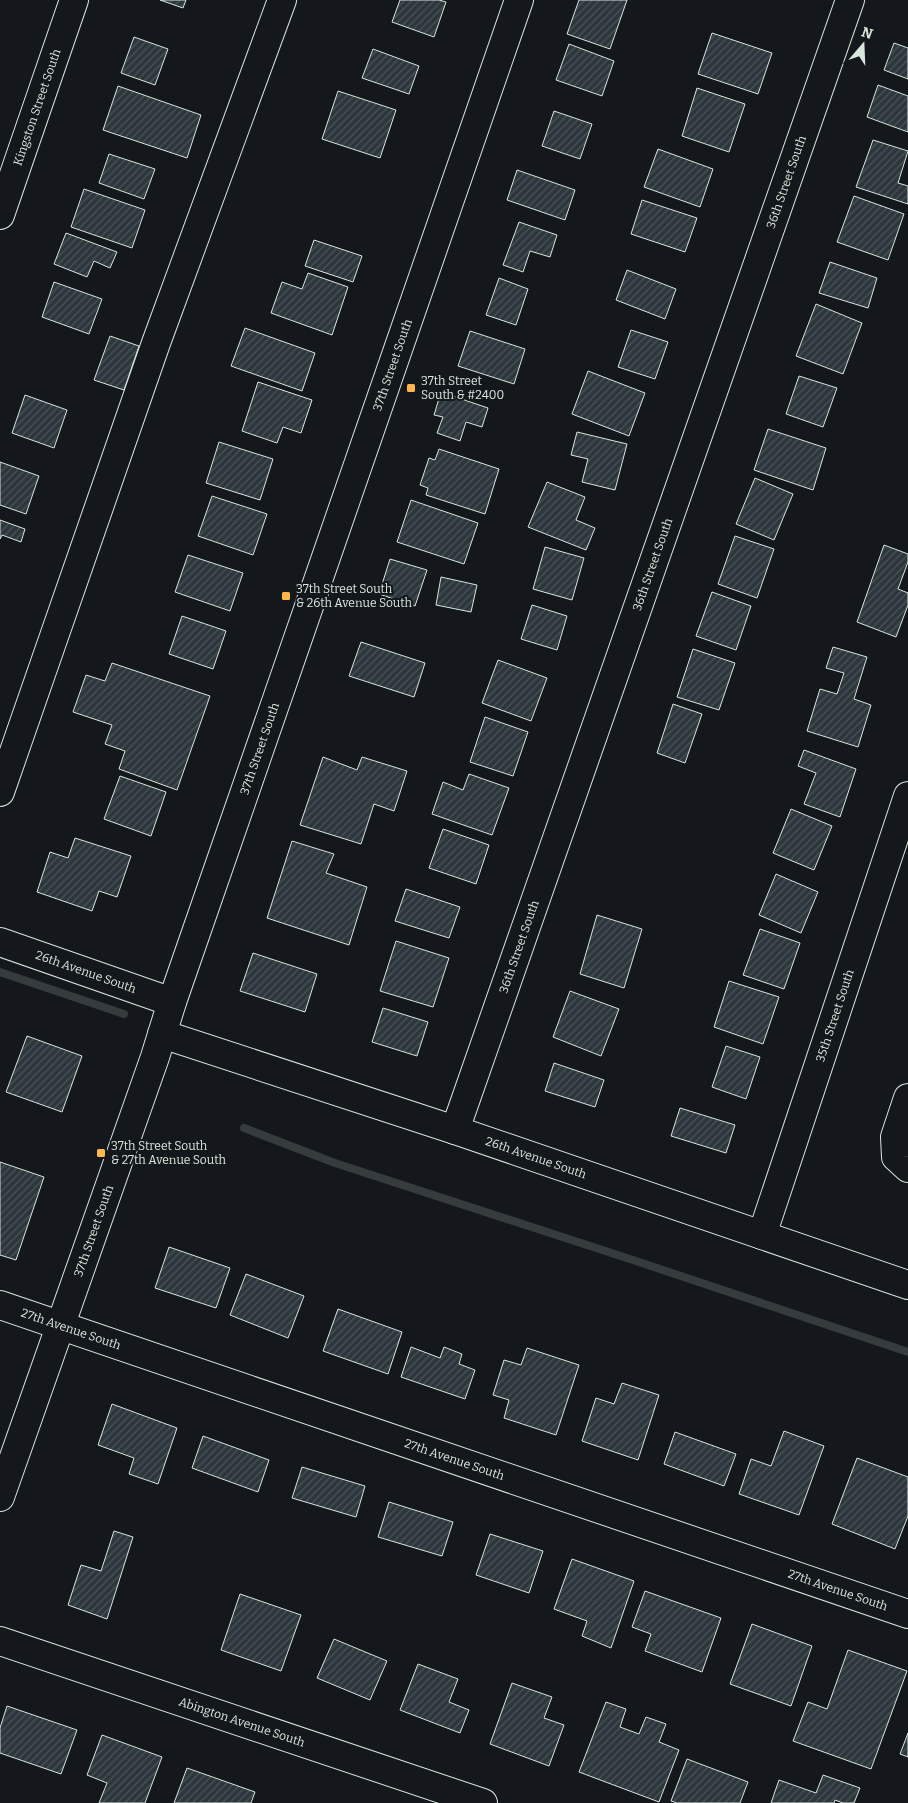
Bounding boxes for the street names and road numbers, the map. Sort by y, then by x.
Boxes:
street label: Kingston Street South [11,47,64,167]
street label: 36th Street South [764,133,809,231]
street label: 37th Street South [370,317,415,413]
street label: 36th Street South [630,516,676,613]
street label: 37th Street South [237,700,282,797]
street label: 36th Street South [496,898,542,995]
street label: 26th Avenue South [34,948,139,996]
street label: 35th Street South [813,967,857,1064]
street label: 26th Avenue South [484,1134,589,1182]
street label: 37th Street South [71,1183,116,1279]
street label: 27th Avenue South [19,1306,123,1353]
street label: 27th Avenue South [403,1436,507,1483]
street label: 27th Avenue South [786,1567,890,1614]
street label: Abington Avenue South [177,1694,307,1750]

